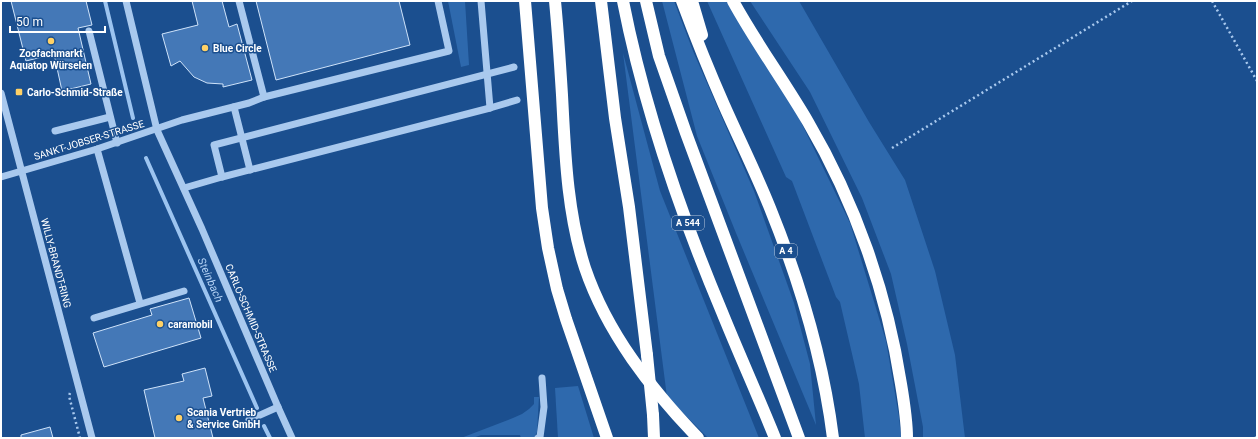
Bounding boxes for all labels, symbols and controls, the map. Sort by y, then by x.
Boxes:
scale bar [10,8,105,34]
text: 50 m [16,15,43,29]
marker: Zoofachmarkt Aquatop Würselen [46,36,56,46]
marker: Blue Circle [200,43,210,53]
place label: Blue Circle [213,43,262,54]
place label: Zoofachmarkt Aquatop Würselen [10,48,93,71]
marker: Carlo-Schmid-Straße [14,87,24,97]
place label: Carlo-Schmid-Straße [27,87,123,98]
street label: SANKT-JOBSER-STRASSE [33,118,146,162]
road number: A 544 [672,216,704,230]
street label: WILLY-BRANDT-RING [39,217,73,309]
road number: A 4 [775,244,797,258]
water label: Steinbach [194,256,226,304]
street label: CARLO-SCHMID-STRASSE [223,262,279,374]
marker: caramobil [155,319,165,329]
place label: caramobil [168,319,213,330]
place label: Scania Vertrieb & Service GmbH [187,407,260,430]
marker: Scania Vertrieb & Service GmbH [174,413,184,423]

